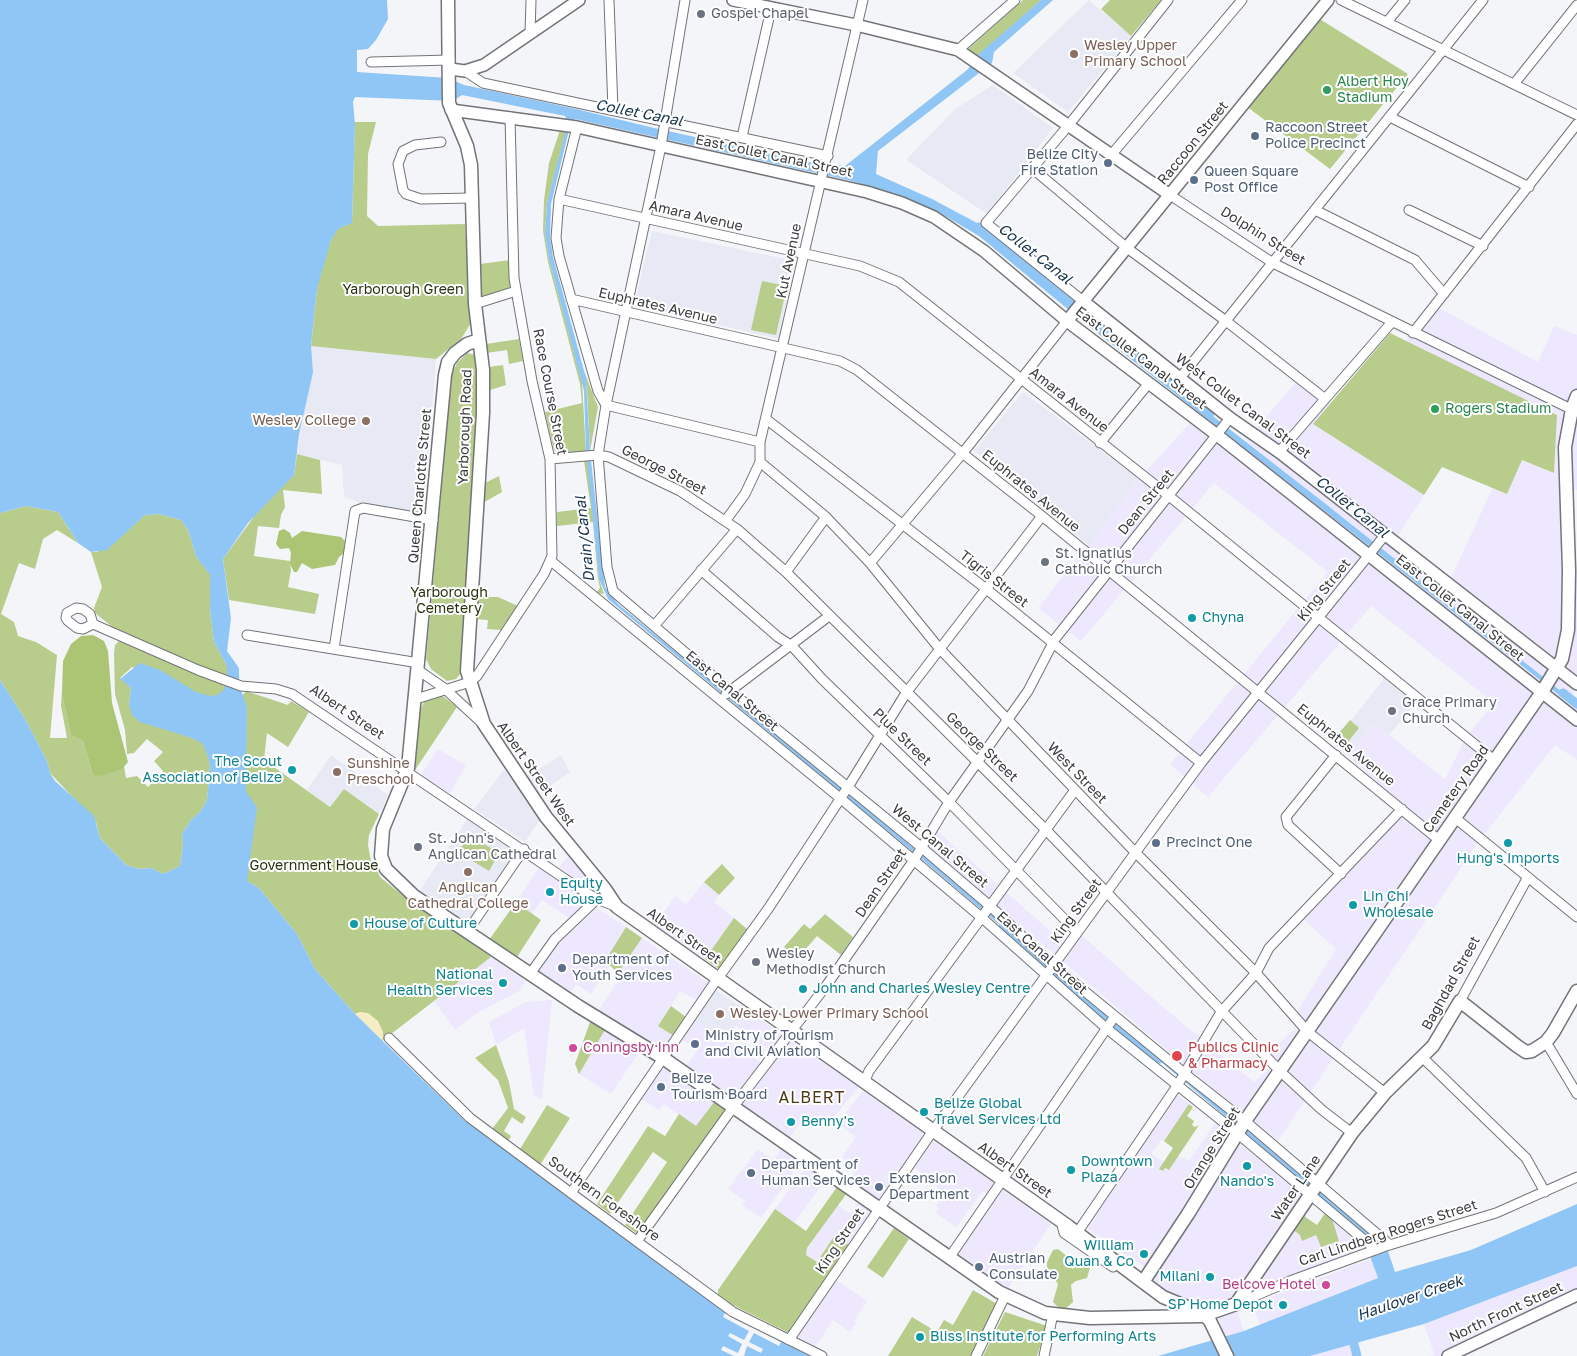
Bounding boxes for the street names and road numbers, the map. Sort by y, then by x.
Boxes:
street label: Raccoon Street [1154,98,1232,188]
street label: East Collet Canal Street [694,131,854,181]
street label: Amara Avenue [647,197,745,235]
street label: Dolphin Street [1217,203,1309,269]
street label: Kut Avenue [773,222,805,300]
street label: Euphrates Avenue [597,284,719,328]
street label: East Collet Canal Street [1072,303,1210,413]
street label: Race Course Street [529,327,571,457]
street label: West Collet Canal Street [1172,350,1314,462]
street label: Amara Avenue [1026,364,1112,436]
street label: Yarborough Road [455,369,475,485]
street label: Queen Charlotte Street [405,408,435,564]
street label: George Street [619,441,709,499]
street label: Euphrates Avenue [979,446,1083,536]
street label: Dean Street [1114,466,1178,538]
street label: Tigris Street [956,547,1032,611]
street label: East Collet Canal Street [1392,551,1528,665]
street label: King Street [1294,555,1354,625]
street label: East Canal Street [682,647,782,735]
street label: Albert Street [306,681,388,743]
street label: Euphrates Avenue [1294,700,1398,790]
street label: Plue Street [869,705,935,769]
street label: George Street [943,709,1021,785]
street label: Albert Street West [494,718,578,830]
street label: West Street [1044,739,1110,807]
street label: Cemetery Road [1419,742,1493,836]
street label: West Canal Street [888,801,992,891]
street label: Dean Street [852,845,910,921]
street label: King Street [1047,875,1105,947]
street label: Albert Street [644,904,724,968]
street label: East Canal Street [993,908,1091,998]
street label: Baghdad Street [1418,933,1484,1033]
street label: Orange Street [1180,1104,1244,1192]
street label: Albert Street [975,1138,1055,1202]
street label: Water Lane [1268,1152,1324,1224]
street label: Southern Foreshore [545,1153,663,1245]
street label: Carl Lindberg Rogers Street [1297,1196,1479,1270]
street label: King Street [812,1205,868,1277]
street label: North Front Street [1446,1278,1566,1346]

